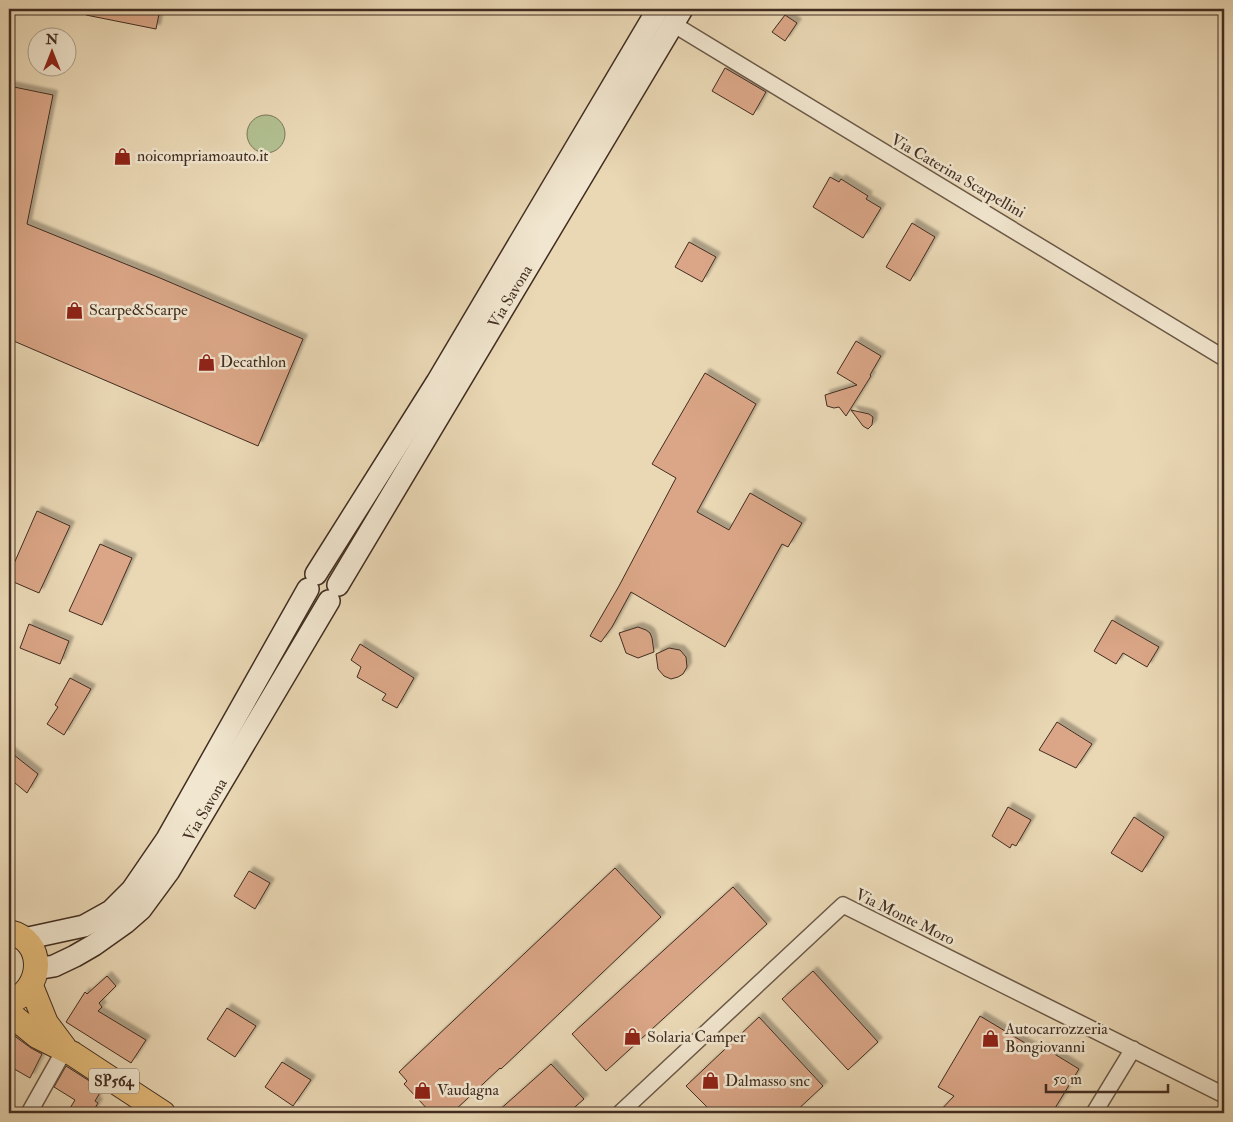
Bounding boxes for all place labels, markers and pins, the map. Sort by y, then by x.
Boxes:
shop icon: noicompriamoauto.it [113,146,133,166]
place label: noicompriamoauto.it [137,146,268,167]
shop icon: Scarpe&Scarpe [65,300,85,320]
place label: Scarpe&Scarpe [89,300,188,321]
shop icon: Decathlon [196,352,216,372]
place label: Decathlon [220,352,286,372]
place label: Autocarrozzeria Bongiovanni [1004,1019,1108,1057]
shop icon: Solaria Camper [623,1027,643,1047]
place label: Solaria Camper [647,1027,746,1048]
shop icon: Autocarrozzeria Bongiovanni [981,1028,1001,1048]
shop icon: Dalmasso snc [701,1071,721,1091]
place label: Dalmasso snc [725,1071,810,1091]
shop icon: Vaudagna [413,1080,433,1100]
place label: Vaudagna [437,1080,499,1100]

